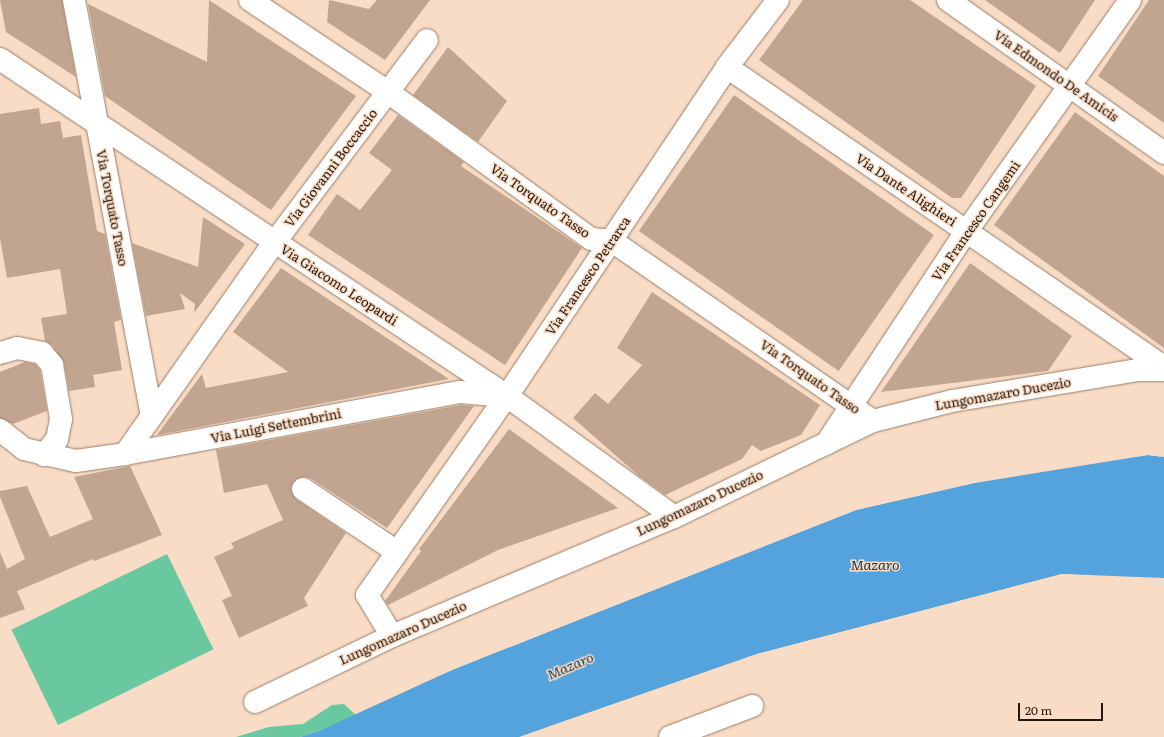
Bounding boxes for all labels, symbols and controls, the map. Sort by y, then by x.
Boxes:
street label: Via Edmondo De Amicis [991,27,1121,125]
street label: Via Giovanni Boccaccio [281,106,381,230]
street label: Via Torquato Tasso [93,148,131,268]
street label: Via Dante Alighieri [853,150,959,230]
street label: Via Francesco Cangemi [929,158,1023,284]
street label: Via Torquato Tasso [487,161,593,241]
street label: Via Francesco Petrarca [542,214,634,338]
street label: Via Giacomo Leopardi [277,241,401,329]
street label: Via Torquato Tasso [757,337,863,417]
street label: Lungomazaro Ducezio [934,374,1072,414]
street label: Via Luigi Settembrini [209,406,343,446]
street label: Lungomazaro Ducezio [634,467,766,539]
water label: Mazaro [851,556,899,572]
street label: Lungomazaro Ducezio [337,598,469,668]
water label: Mazaro [544,648,596,682]
scale bar [1020,695,1105,721]
text: 20 m [1025,701,1052,719]

